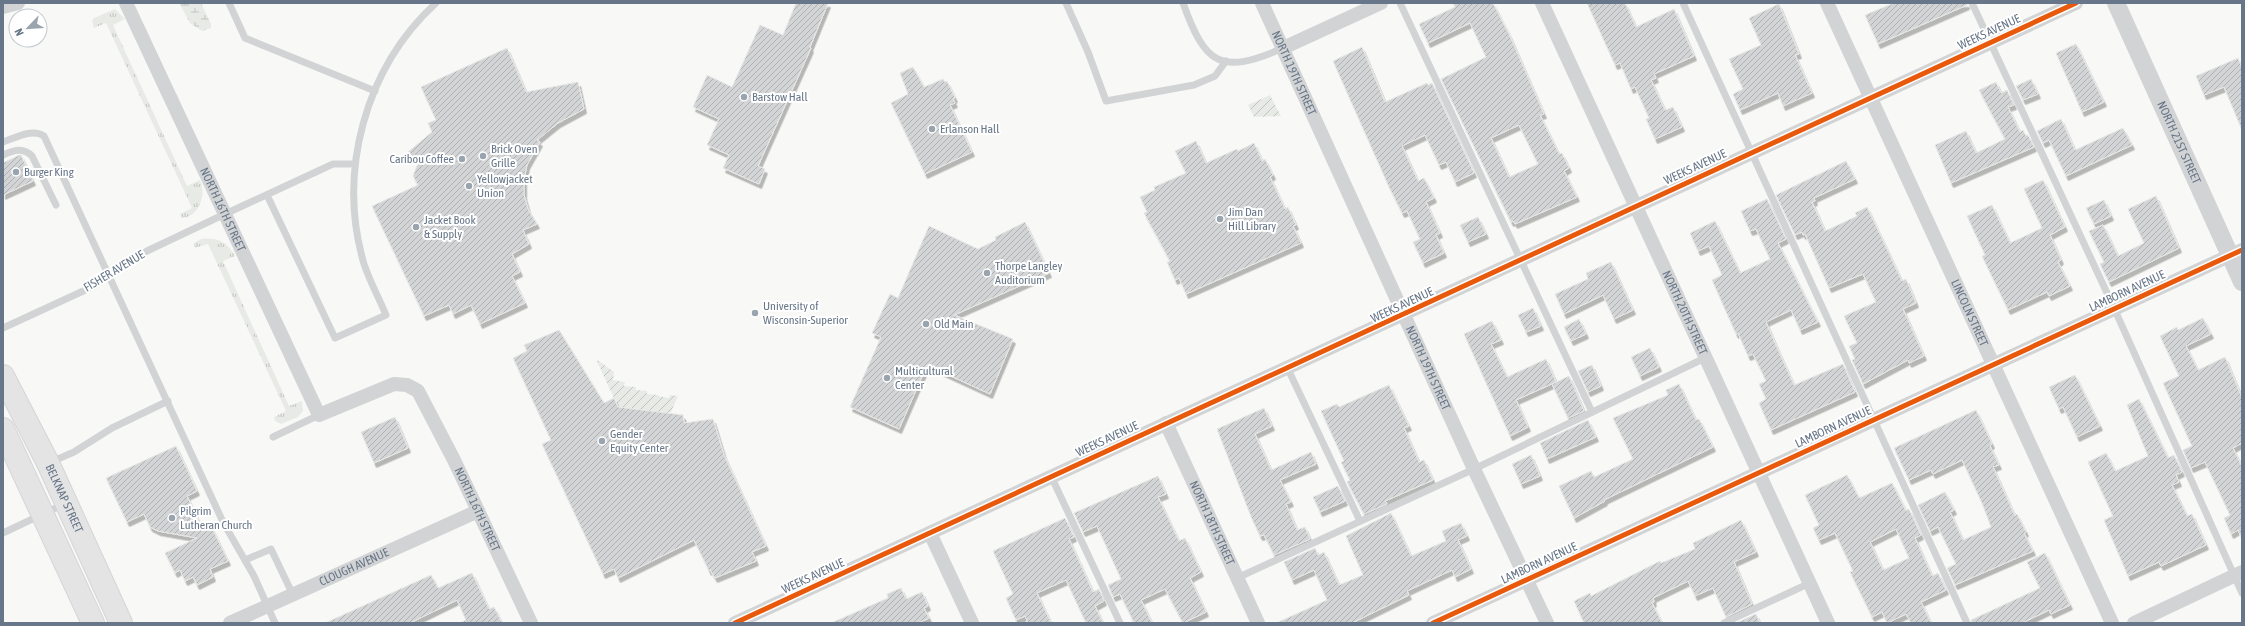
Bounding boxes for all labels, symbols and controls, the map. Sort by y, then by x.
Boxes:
north arrow [8,8,48,48]
street label: WEEKS AVENUE [1955,11,2023,53]
text: N [12,27,26,38]
street label: NORTH 19TH STREET [1269,29,1319,118]
place label: Barstow Hall [752,90,808,104]
marker: Barstow Hall [739,92,749,102]
street label: NORTH 21ST STREET [2154,99,2204,187]
place label: Erlanson Hall [940,122,1000,136]
marker: Erlanson Hall [927,124,937,134]
place label: Brick Oven Grille [491,142,537,170]
street label: WEEKS AVENUE [1661,146,1729,188]
marker: Brick Oven Grille [478,151,488,161]
place label: Caribou Coffee [390,152,454,166]
marker: Caribou Coffee [457,154,467,164]
place label: Burger King [24,165,75,179]
street label: NORTH 16TH STREET [197,165,249,254]
marker: Burger King [11,167,21,177]
place label: Yellowjacket Union [477,172,533,200]
marker: Yellowjacket Union [464,181,474,191]
place label: Jim Dan Hill Library [1228,205,1276,233]
place label: Jacket Book & Supply [424,213,476,241]
marker: Jim Dan Hill Library [1215,214,1225,224]
marker: Jacket Book & Supply [411,222,421,232]
street label: FISHER AVENUE [81,247,147,295]
place label: Thorpe Langley Auditorium [995,259,1062,287]
street label: LAMBORN AVENUE [2087,267,2167,315]
marker: Thorpe Langley Auditorium [982,268,992,278]
street label: NORTH 20TH STREET [1659,268,1711,358]
street label: LINCOLN STREET [1948,277,1991,349]
street label: WEEKS AVENUE [1368,284,1436,326]
place label: University of Wisconsin-Superior [763,299,848,327]
marker: University of Wisconsin-Superior [750,308,760,318]
place label: Old Main [934,317,974,331]
marker: Old Main [921,319,931,329]
street label: NORTH 19TH STREET [1403,324,1454,413]
place label: Multicultural Center [895,364,954,392]
marker: Multicultural Center [882,373,892,383]
street label: LAMBORN AVENUE [1793,403,1873,451]
street label: WEEKS AVENUE [1073,418,1141,460]
place label: Gender Equity Center [610,427,669,455]
marker: Gender Equity Center [597,436,607,446]
street label: BELKNAP STREET [43,462,86,536]
street label: NORTH 16TH STREET [451,465,503,554]
street label: NORTH 18TH STREET [1187,479,1238,568]
place label: Pilgrim Lutheran Church [180,504,252,532]
marker: Pilgrim Lutheran Church [167,513,177,523]
street label: LAMBORN AVENUE [1499,539,1579,587]
street label: CLOUGH AVENUE [317,545,391,589]
street label: WEEKS AVENUE [779,555,847,597]

